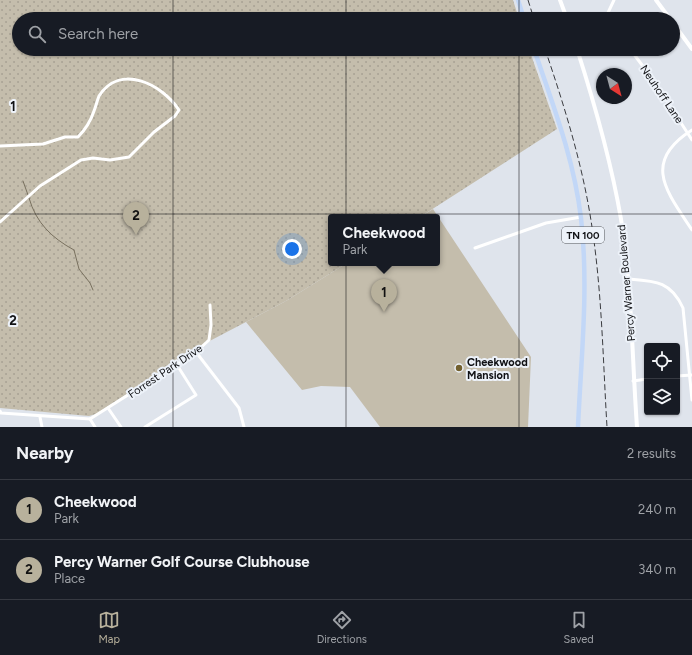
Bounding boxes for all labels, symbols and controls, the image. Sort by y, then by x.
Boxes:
search box [12,12,680,56]
icon: search [26,23,48,45]
text: Search here [58,25,138,43]
street label: Neuhoff Lane [637,63,686,126]
north arrow [596,68,632,104]
text: 1 [10,99,16,114]
pin: 2 [123,202,149,235]
popup [328,214,440,266]
text: Cheekwood [343,224,425,242]
street label: Percy Warner Boulevard [615,224,638,342]
road number: TN 100 [562,227,604,243]
your location [282,239,302,259]
text: Park [343,242,367,257]
pin: 1 [371,279,397,312]
text: 2 [9,313,17,328]
street label: Forrest Park Drive [126,342,205,401]
map controls [644,343,680,415]
button: locate [644,343,680,379]
place label: Cheekwood Mansion [467,356,528,382]
marker: Cheekwood Mansion [454,363,464,373]
button: layers [644,379,680,415]
text: Nearby [16,443,74,463]
text: 2 results [627,446,676,461]
text: Cheekwood [54,493,137,511]
text: 1 [26,502,32,517]
text: 240 m [638,502,676,517]
text: Park [54,511,79,526]
text: Percy Warner Golf Course Clubhouse [54,553,310,571]
text: 2 [25,562,33,577]
text: 340 m [638,562,676,577]
text: Place [54,571,85,586]
tab: Map [98,609,120,646]
tab: Directions [317,609,367,646]
tab: Saved [563,609,594,646]

